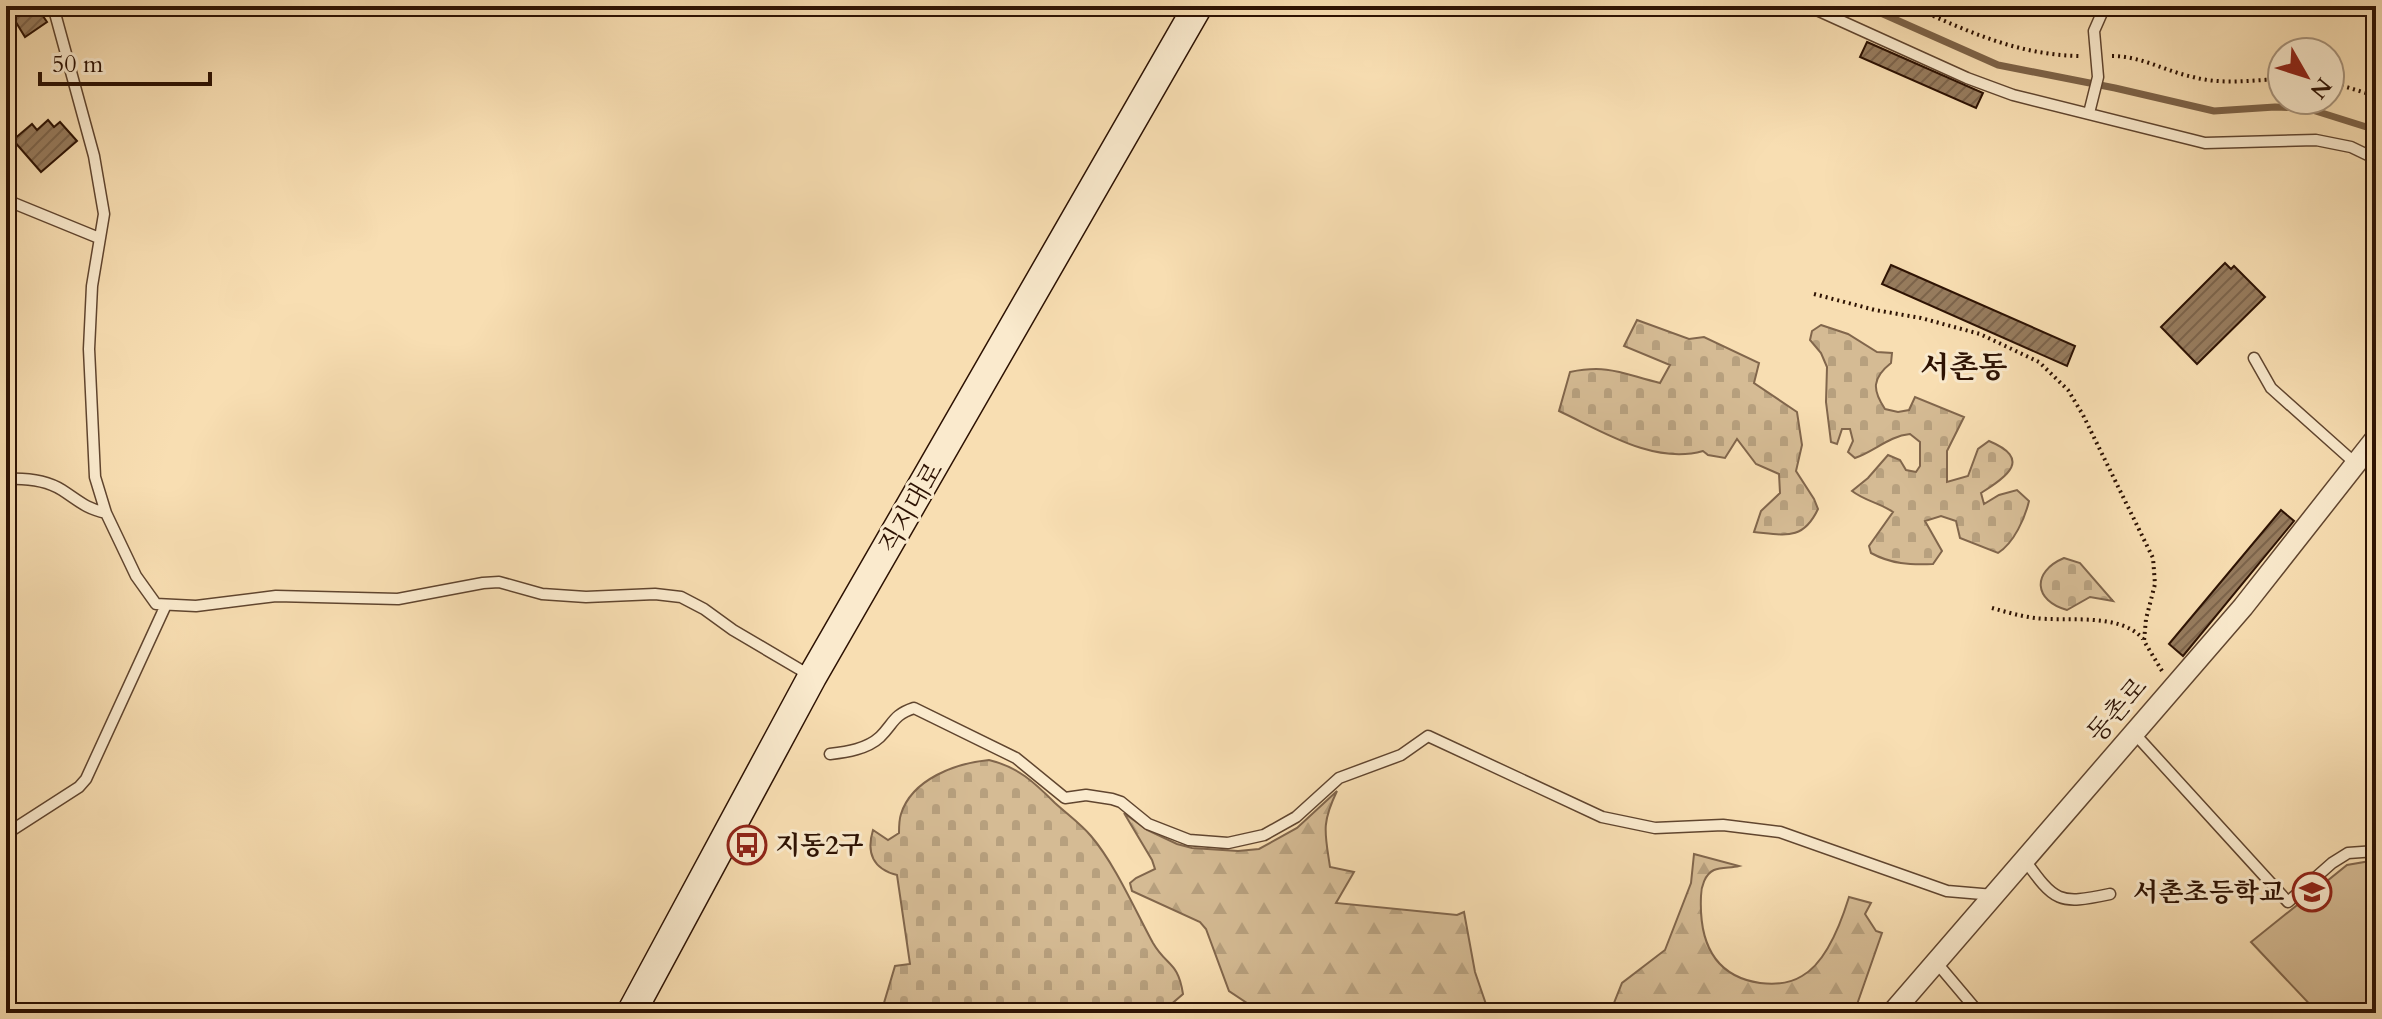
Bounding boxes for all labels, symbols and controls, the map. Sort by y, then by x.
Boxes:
scale bar [40,36,210,86]
north arrow [2266,36,2346,116]
text: 50 m [52,48,104,81]
text: N [2303,71,2338,105]
district label: 서촌동 [1921,347,2007,388]
street label: 직지대로 [871,456,951,560]
street label: 동촌로 [2079,670,2155,750]
bus stop icon: 지동2구 [726,824,768,866]
place label: 지동2구 [775,828,864,863]
school or university icon: 서촌초등학교 [2291,871,2333,913]
place label: 서촌초등학교 [2133,875,2284,910]

